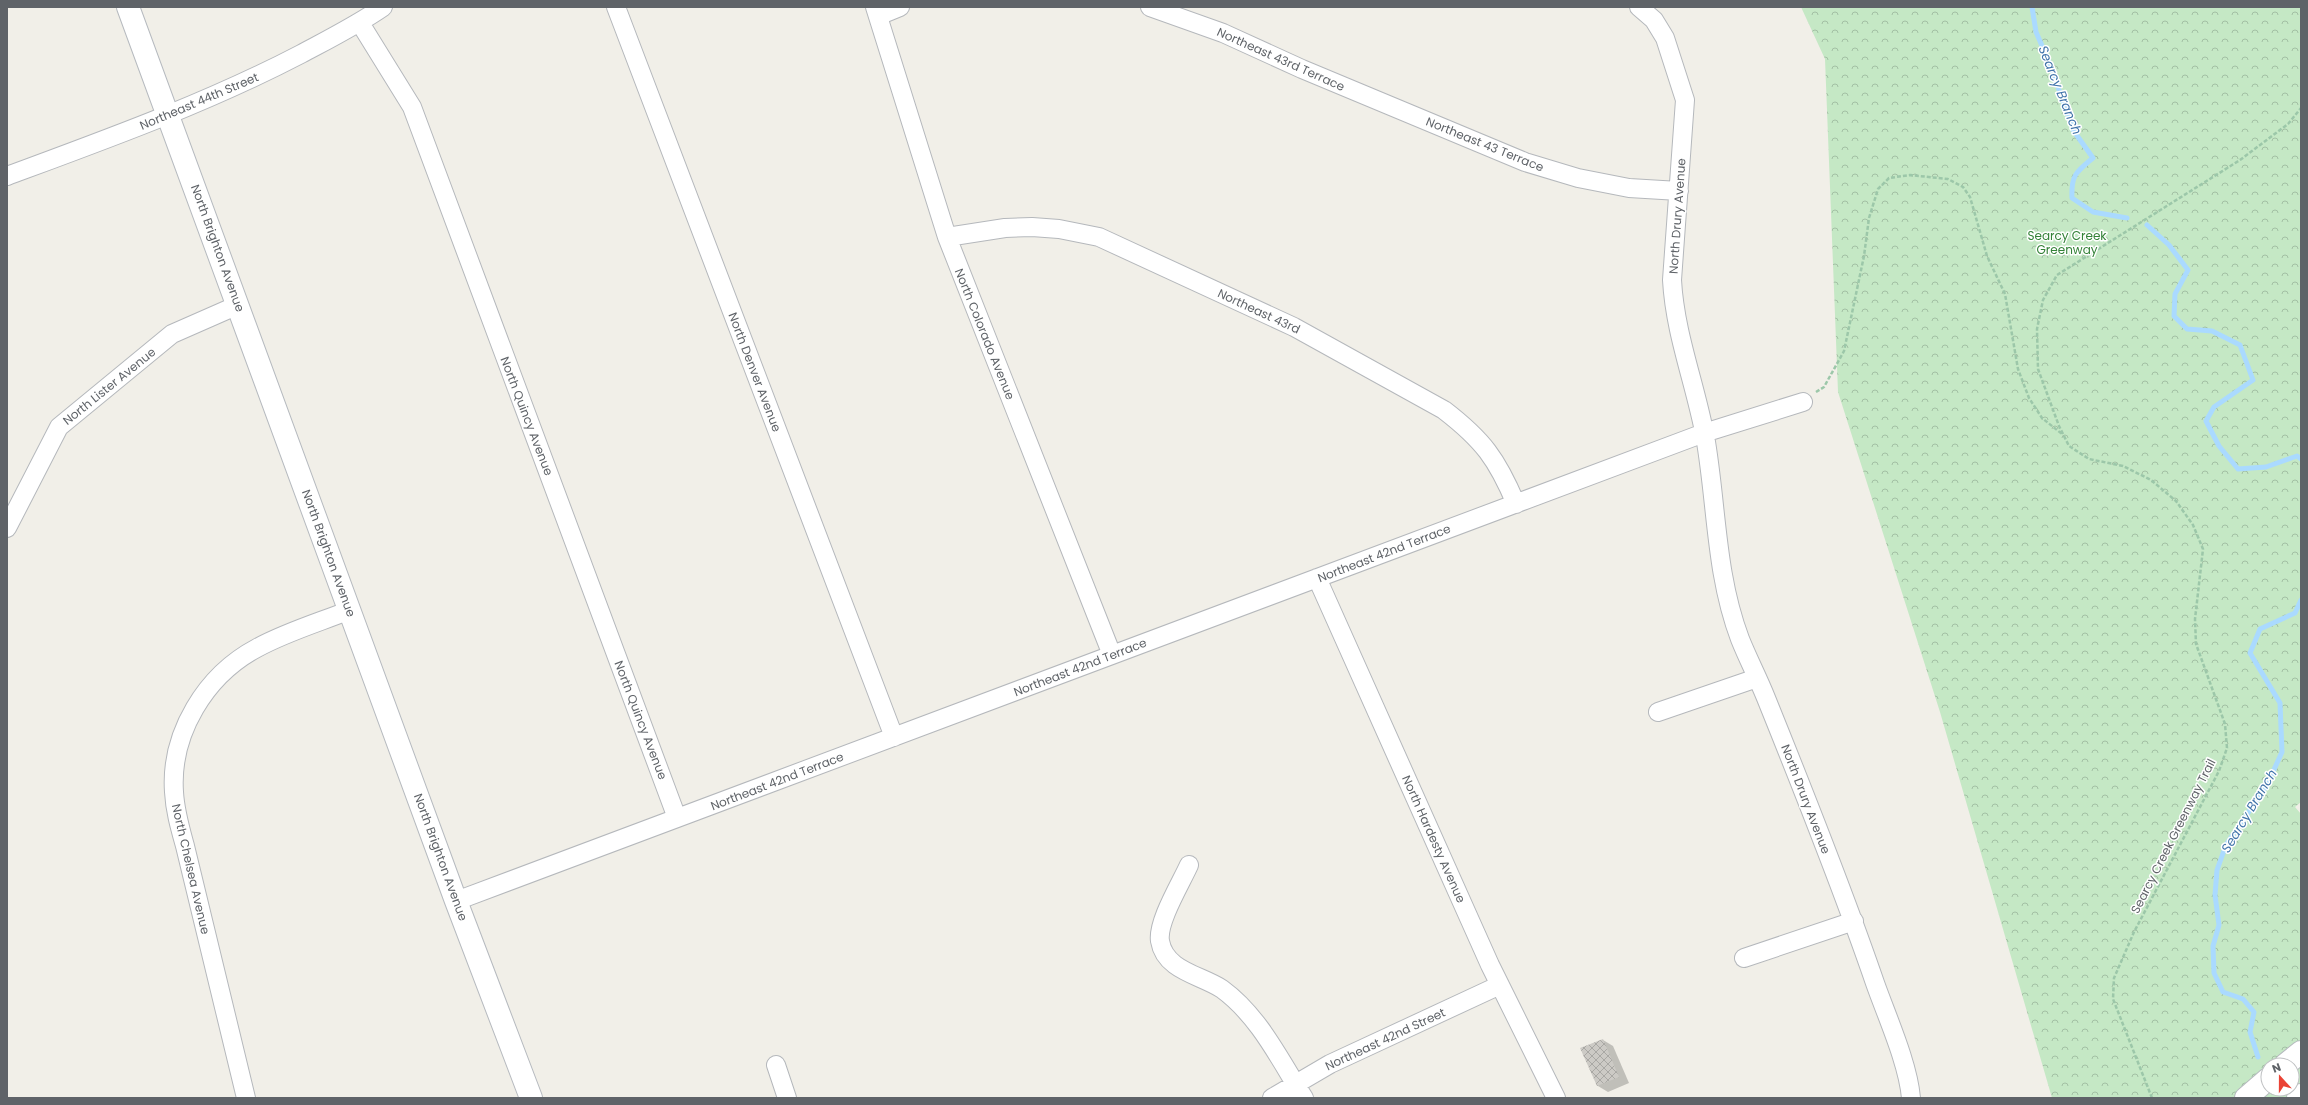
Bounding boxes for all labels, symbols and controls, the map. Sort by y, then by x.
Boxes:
street label: Northeast 43rd Terrace [1214,23,1348,95]
water label: Searcy Branch [2033,43,2087,137]
street label: Northeast 44th Street [137,68,261,134]
street label: Northeast 43 Terrace [1424,113,1546,175]
street label: North Drury Avenue [1664,158,1690,274]
street label: North Brighton Avenue [187,182,249,314]
park label: Searcy Creek Greenway [2027,227,2107,258]
street label: North Colorado Avenue [951,266,1019,402]
street label: Northeast 43rd [1215,284,1303,338]
street label: North Denver Avenue [724,310,786,434]
street label: North Lister Avenue [59,343,159,429]
street label: North Quincy Avenue [497,354,557,478]
street label: North Brighton Avenue [298,487,360,619]
street label: Northeast 42nd Terrace [1315,520,1453,586]
street label: Northeast 42nd Terrace [1011,634,1149,700]
street label: North Quincy Avenue [611,658,671,782]
street label: North Drury Avenue [1777,742,1835,856]
street label: Northeast 42nd Terrace [708,748,846,814]
street label: Searcy Creek Greenway Trail [2126,756,2220,916]
water label: Searcy Branch [2217,766,2281,856]
street label: North Hardesty Avenue [1398,773,1470,905]
street label: North Brighton Avenue [410,791,472,923]
street label: North Chelsea Avenue [168,802,214,936]
street label: Northeast 42nd Street [1322,1004,1448,1074]
north arrow [2260,1057,2300,1097]
text: N [2270,1059,2283,1077]

